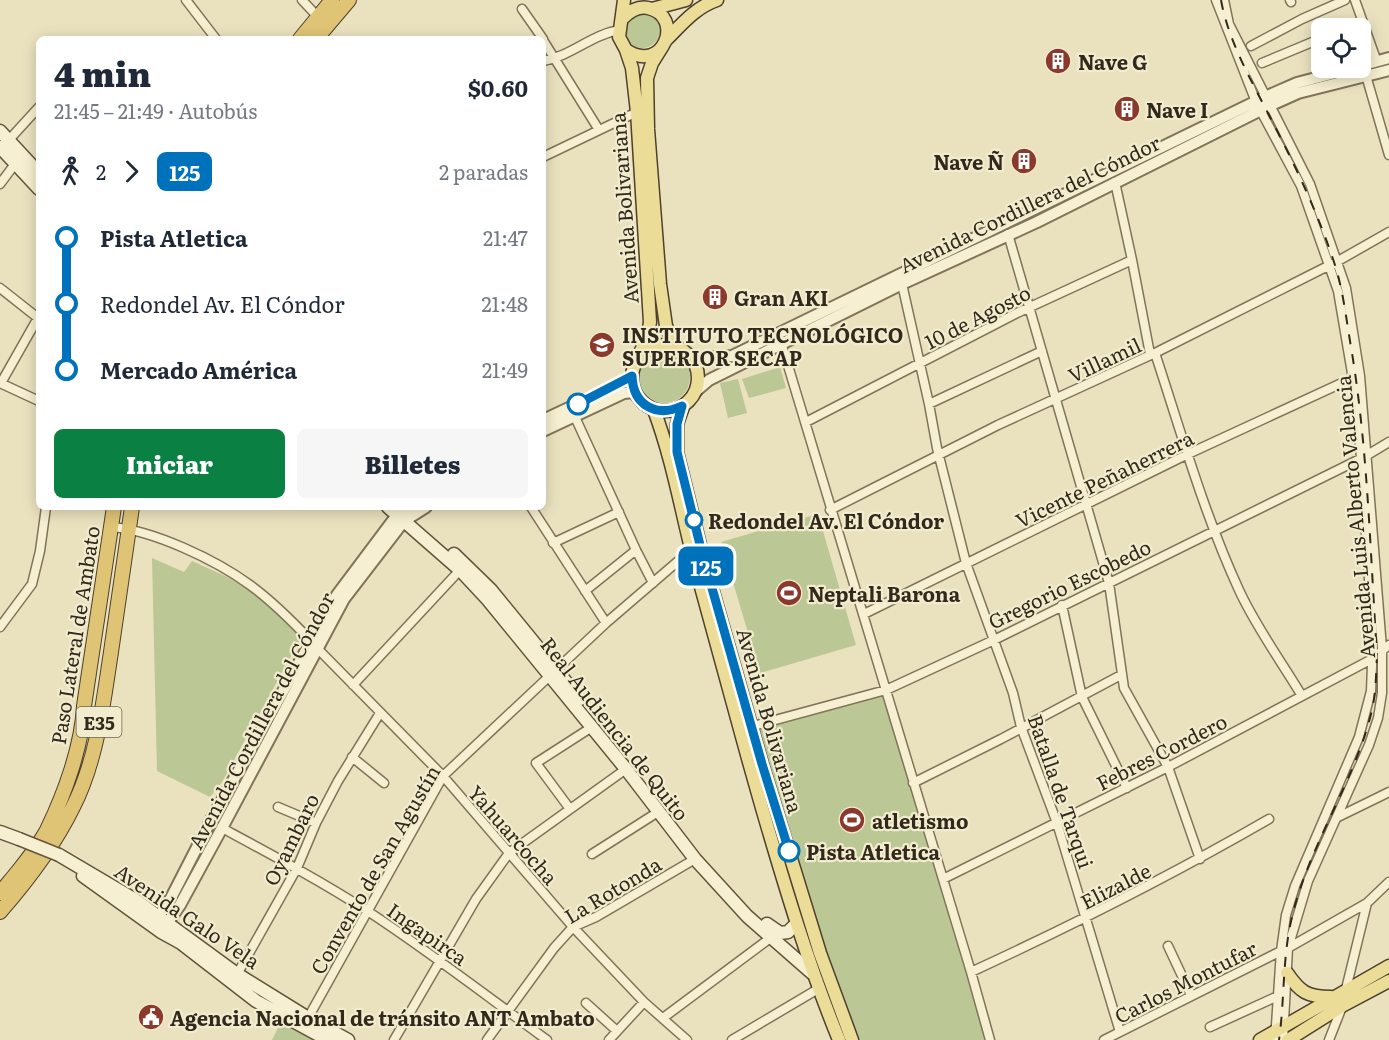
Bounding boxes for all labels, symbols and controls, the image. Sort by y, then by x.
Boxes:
map controls [1311,18,1371,78]
button: locate [1311,18,1371,78]
building icon: Nave G [1043,46,1073,76]
place label: Nave G [1078,46,1147,76]
text: 4 min [54,48,151,97]
text: $0.60 [468,71,528,104]
building icon: Nave I [1112,94,1142,124]
place label: Nave I [1146,94,1208,124]
text: 21:45 – 21:49 · Autobús [54,95,257,125]
street label: Avenida Bolivariana [601,111,645,305]
street label: Avenida Cordillera del Cóndor [893,126,1165,279]
place label: Nave Ñ [933,146,1004,176]
building icon: Nave Ñ [1009,146,1039,176]
icon: walk [54,155,87,188]
icon: forward [115,155,148,188]
text: 2 [96,156,106,186]
text: 125 [169,156,200,187]
text: 2 paradas [439,156,528,186]
text: Pista Atletica [100,221,248,254]
text: 21:47 [483,222,528,252]
street label: 10 de Agosto [919,276,1035,356]
building icon: Gran AKI [700,282,730,312]
place label: Gran AKI [734,282,828,312]
text: Redondel Av. El Cóndor [100,287,345,320]
text: 21:48 [481,288,528,318]
place label: INSTITUTO TECNOLÓGICO SUPERIOR SECAP [622,319,903,372]
street label: Villamil [1062,329,1146,389]
school or university icon: INSTITUTO TECNOLÓGICO SUPERIOR SECAP [587,330,617,360]
text: Mercado América [100,353,297,386]
text: 21:49 [482,354,528,384]
street label: Avenida Luis Alberto Valencia [1327,374,1381,660]
unlabelled marker [567,393,589,415]
street label: Vicente Peñaherrera [1010,422,1198,534]
button: Iniciar [54,429,285,498]
button: Billetes [297,429,528,498]
place label: Redondel Av. El Cóndor [708,505,944,535]
marker: Redondel Av. El Cóndor [685,511,703,529]
street label: Paso Lateral de Ambato [42,524,106,746]
street label: Gregorio Escobedo [983,531,1155,635]
line badge: 125 [672,546,740,586]
text: 125 [690,551,722,582]
sports icon: Neptali Barona [774,578,804,608]
place label: Neptali Barona [808,578,961,608]
street label: Avenida Cordillera del Cóndor [179,586,341,854]
street label: Avenida Bolivariana [730,624,812,816]
street label: Real Audiencia de Quito [535,630,697,826]
street label: Febres Cordero [1090,705,1232,797]
road number: E35 [76,707,122,737]
street label: Batalla de Tarqui [1022,710,1102,872]
street label: Convento de San Agustín [302,759,446,979]
street label: Yahuarcocha [462,777,566,891]
street label: Oyambaro [255,788,325,890]
sports icon: atletismo [837,805,867,835]
place label: atletismo [872,805,968,835]
place label: Pista Atletica [806,836,941,866]
marker: Pista Atletica [778,840,800,862]
street label: La Rotonda [558,848,666,930]
street label: Avenida Galo Vela [109,855,267,975]
street label: Elizalde [1075,855,1155,915]
street label: Ingapirca [382,894,474,972]
street label: Carlos Montufar [1109,932,1262,1030]
public building icon: Agencia Nacional de tránsito ANT Ambato [136,1002,166,1032]
place label: Agencia Nacional de tránsito ANT Ambato [170,1002,595,1032]

